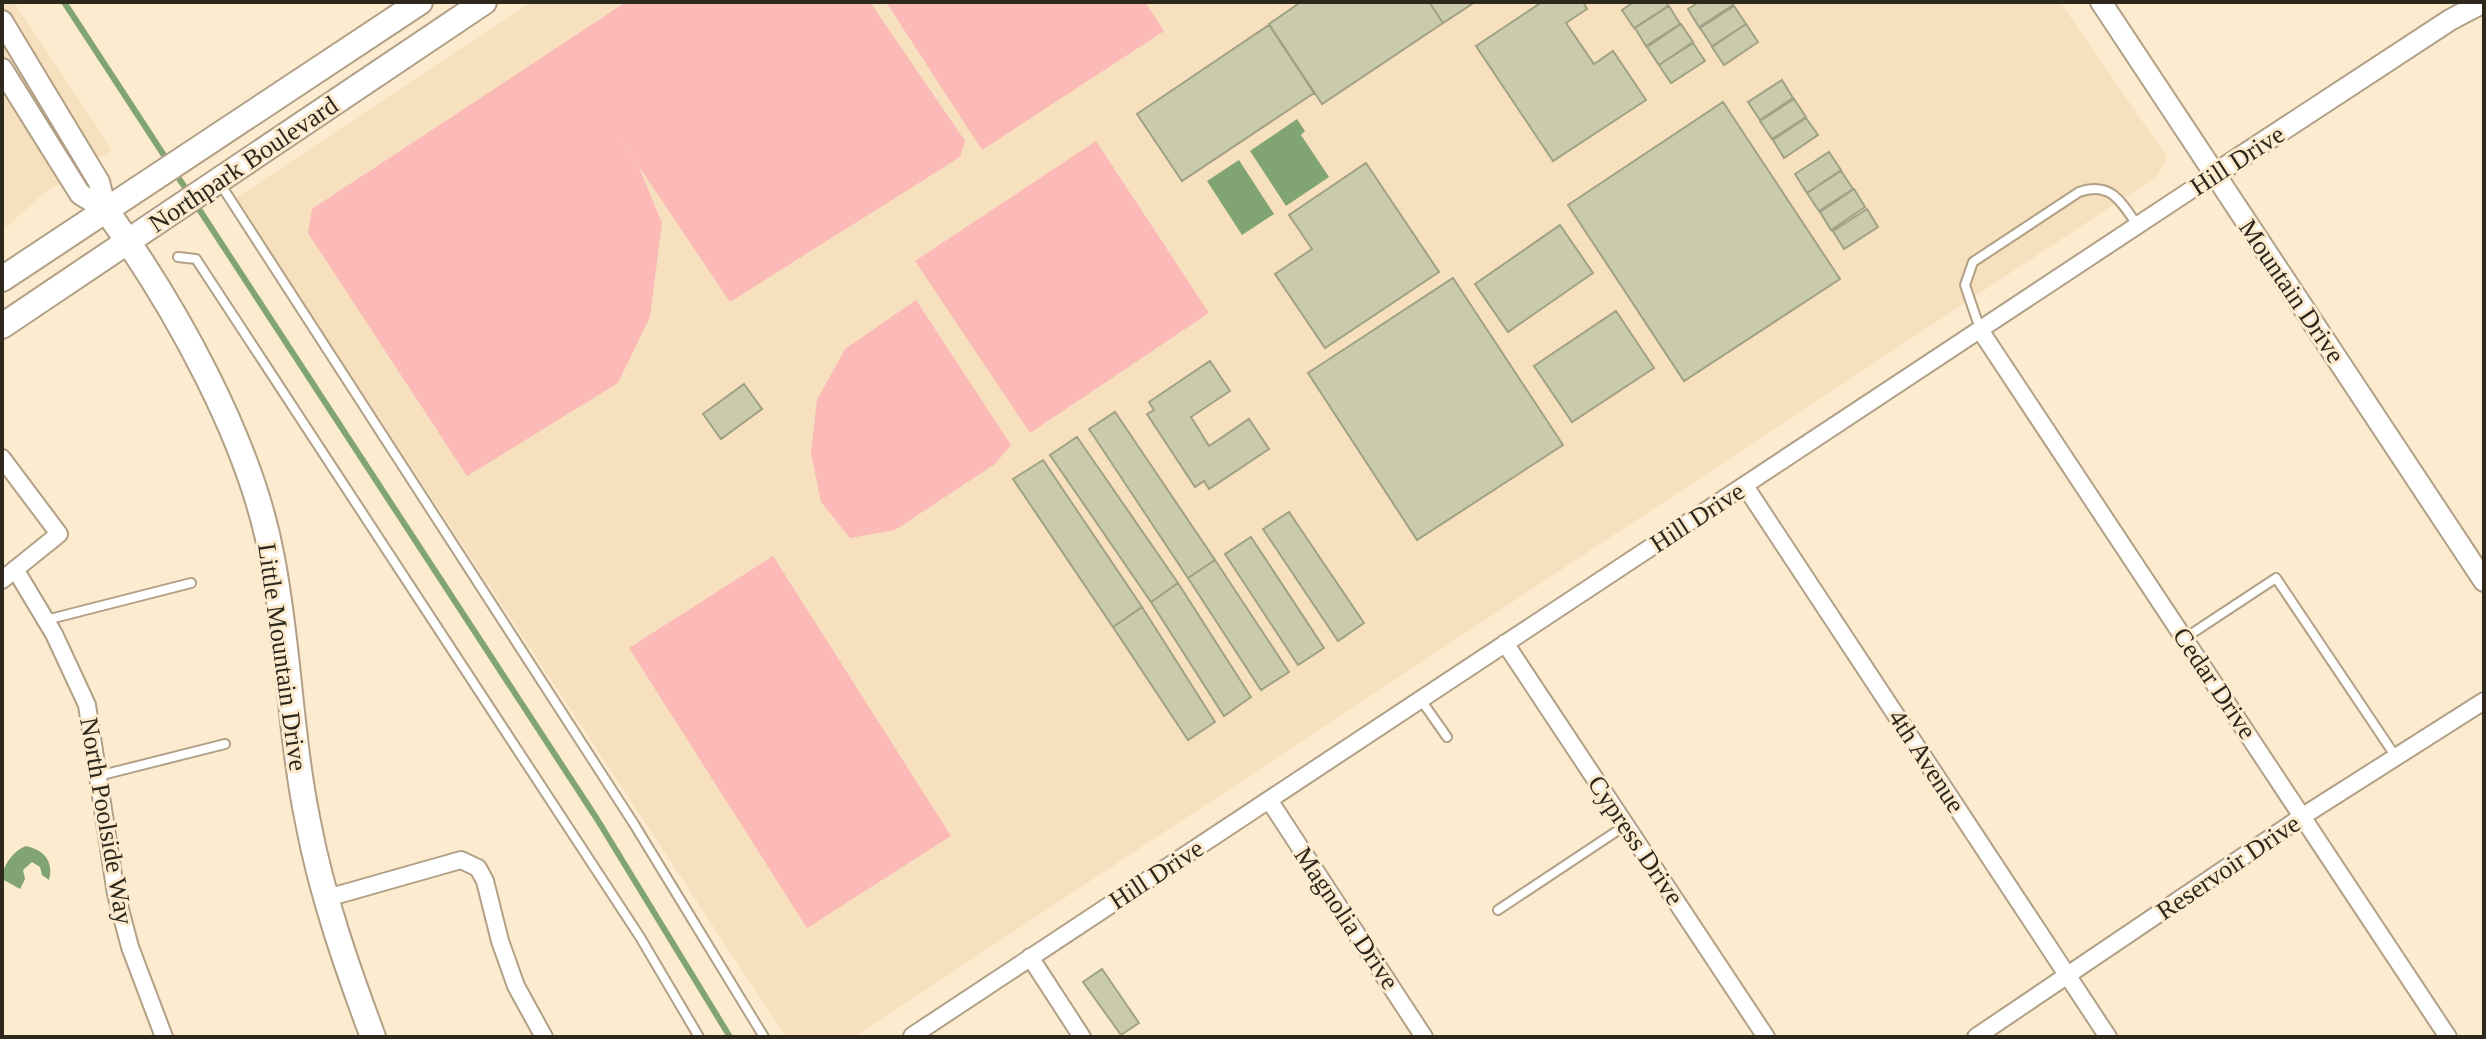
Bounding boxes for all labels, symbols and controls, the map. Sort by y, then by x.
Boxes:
street label: Northpark Boulevard [143,90,343,238]
street label: Hill Drive [2185,119,2290,201]
street label: Mountain Drive [2233,214,2350,369]
street label: Hill Drive [1645,476,1750,558]
street label: Little Mountain Drive [252,541,313,773]
street label: Cedar Drive [2167,622,2262,744]
street label: 4th Avenue [1882,704,1971,818]
street label: North Poolside Way [74,715,139,927]
street label: Cypress Drive [1582,770,1689,910]
street label: Reservoir Drive [2151,809,2306,926]
street label: Hill Drive [1104,833,1209,915]
street label: Magnolia Drive [1288,842,1405,995]

